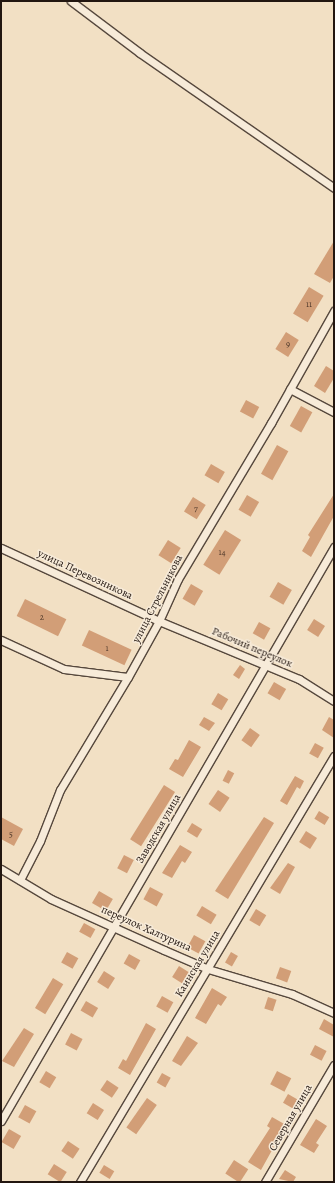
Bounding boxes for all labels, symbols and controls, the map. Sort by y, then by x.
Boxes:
house number: 11 [306,299,312,309]
house number: 9 [286,339,290,349]
house number: 7 [194,503,198,513]
street label: улица Перевозникова [35,547,135,603]
house number: 14 [218,547,226,557]
street label: улица Стрельникова [130,553,186,645]
house number: 2 [40,612,44,622]
street label: Рабочий переулок [210,625,294,671]
house number: 1 [105,643,109,653]
street label: Заводская улица [134,792,184,866]
house number: 5 [9,829,13,839]
street label: переулок Халтурина [99,903,193,955]
street label: Каинская улица [173,928,223,1000]
street label: Северная улица [267,1082,315,1154]

